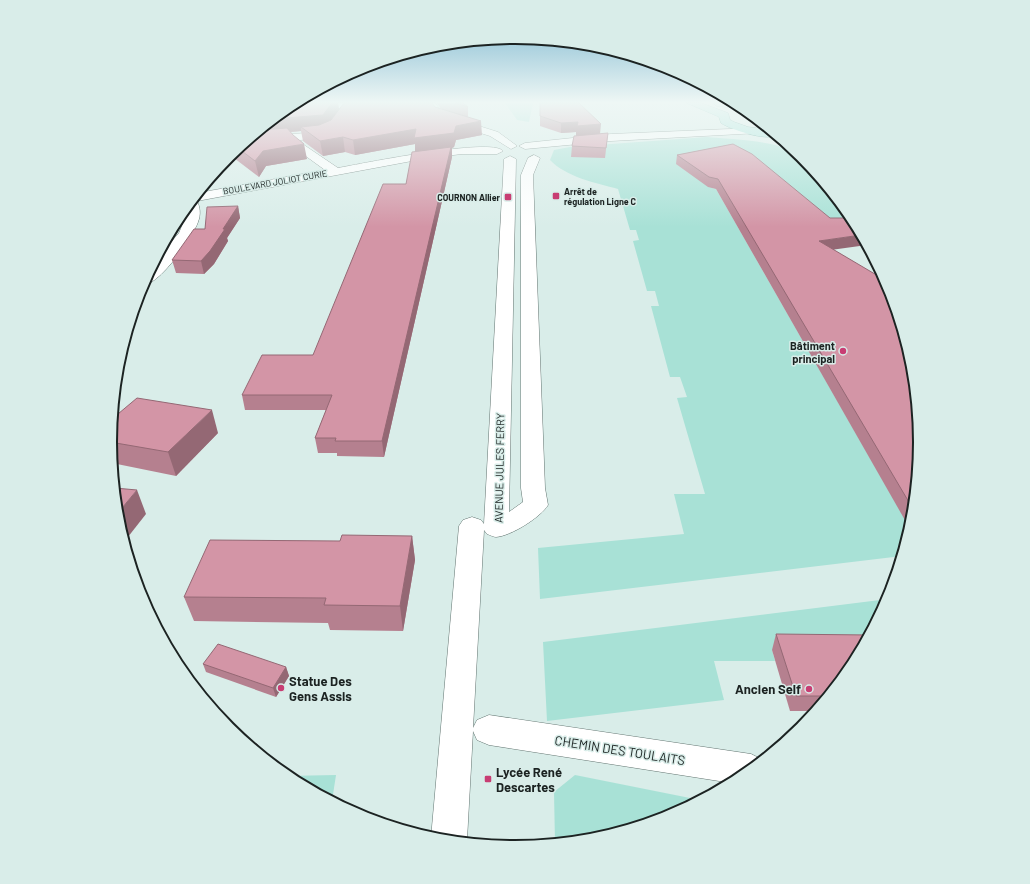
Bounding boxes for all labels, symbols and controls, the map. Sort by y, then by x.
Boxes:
street label: BOULEVARD JOLIOT CURIE [222,167,328,197]
place label: Arrêt de régulation Ligne C [564,186,636,207]
marker: Arrêt de régulation Ligne C [551,191,561,201]
place label: COURNON Allier [437,192,501,203]
marker: COURNON Allier [503,192,513,202]
place label: Bâtiment principal [790,339,835,365]
marker: Bâtiment principal [838,346,848,356]
street label: AVENUE JULES FERRY [492,413,506,523]
place label: Statue Des Gens Assis [289,673,352,704]
place label: Ancien Self [735,681,801,697]
marker: Statue Des Gens Assis [276,683,286,693]
marker: Ancien Self [804,684,814,694]
street label: CHEMIN DES TOULAITS [554,732,686,768]
place label: Lycée René Descartes [496,764,562,795]
marker: Lycée René Descartes [483,774,493,784]

